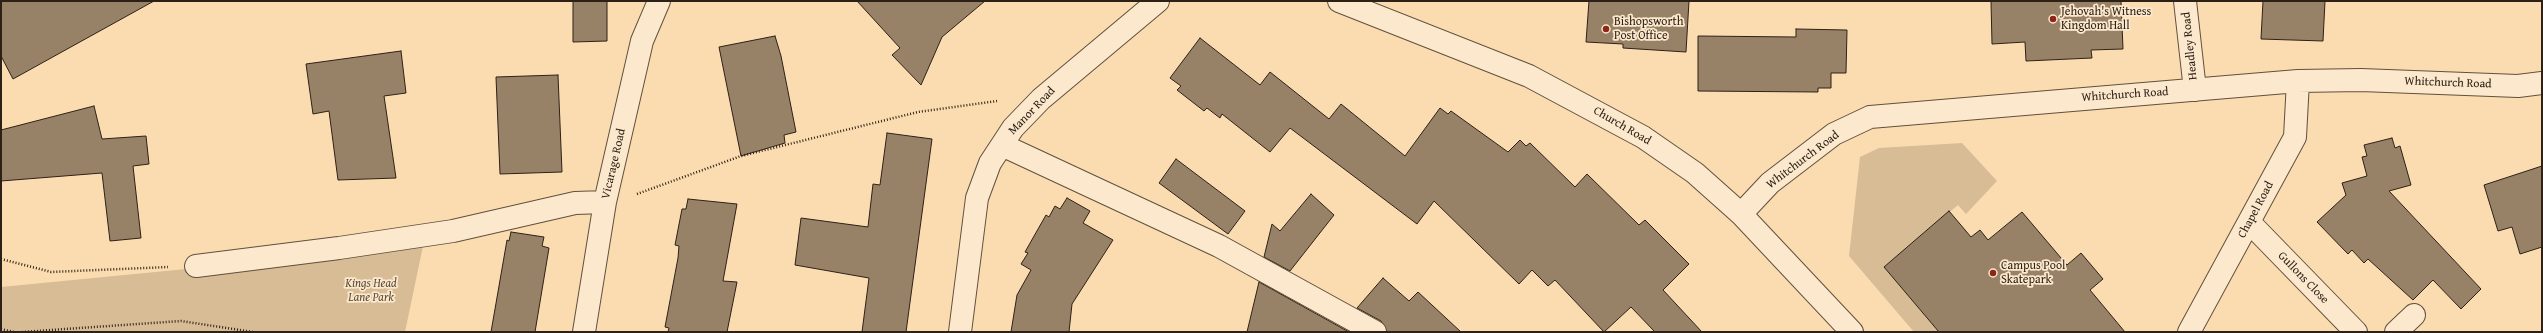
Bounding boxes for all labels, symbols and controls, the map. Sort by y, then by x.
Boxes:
place label: Jehovah's Witness Kingdom Hall [2061,5,2151,33]
street label: Headley Road [2179,11,2201,81]
marker: Jehovah's Witness Kingdom Hall [2048,14,2058,24]
place label: Bishopsworth Post Office [1614,15,1683,43]
marker: Bishopsworth Post Office [1601,24,1611,34]
street label: Whitchurch Road [2404,74,2492,92]
street label: Manor Road [1006,84,1058,138]
street label: Whitchurch Road [2081,85,2169,105]
street label: Church Road [1591,104,1653,148]
street label: Vicarage Road [599,127,629,201]
street label: Whitchurch Road [1764,128,1842,192]
street label: Chapel Road [2235,179,2277,241]
street label: Gullons Close [2275,249,2331,307]
place label: Campus Pool Skatepark [2001,259,2065,287]
marker: Campus Pool Skatepark [1988,268,1998,278]
park label: Kings Head Lane Park [345,277,397,305]

